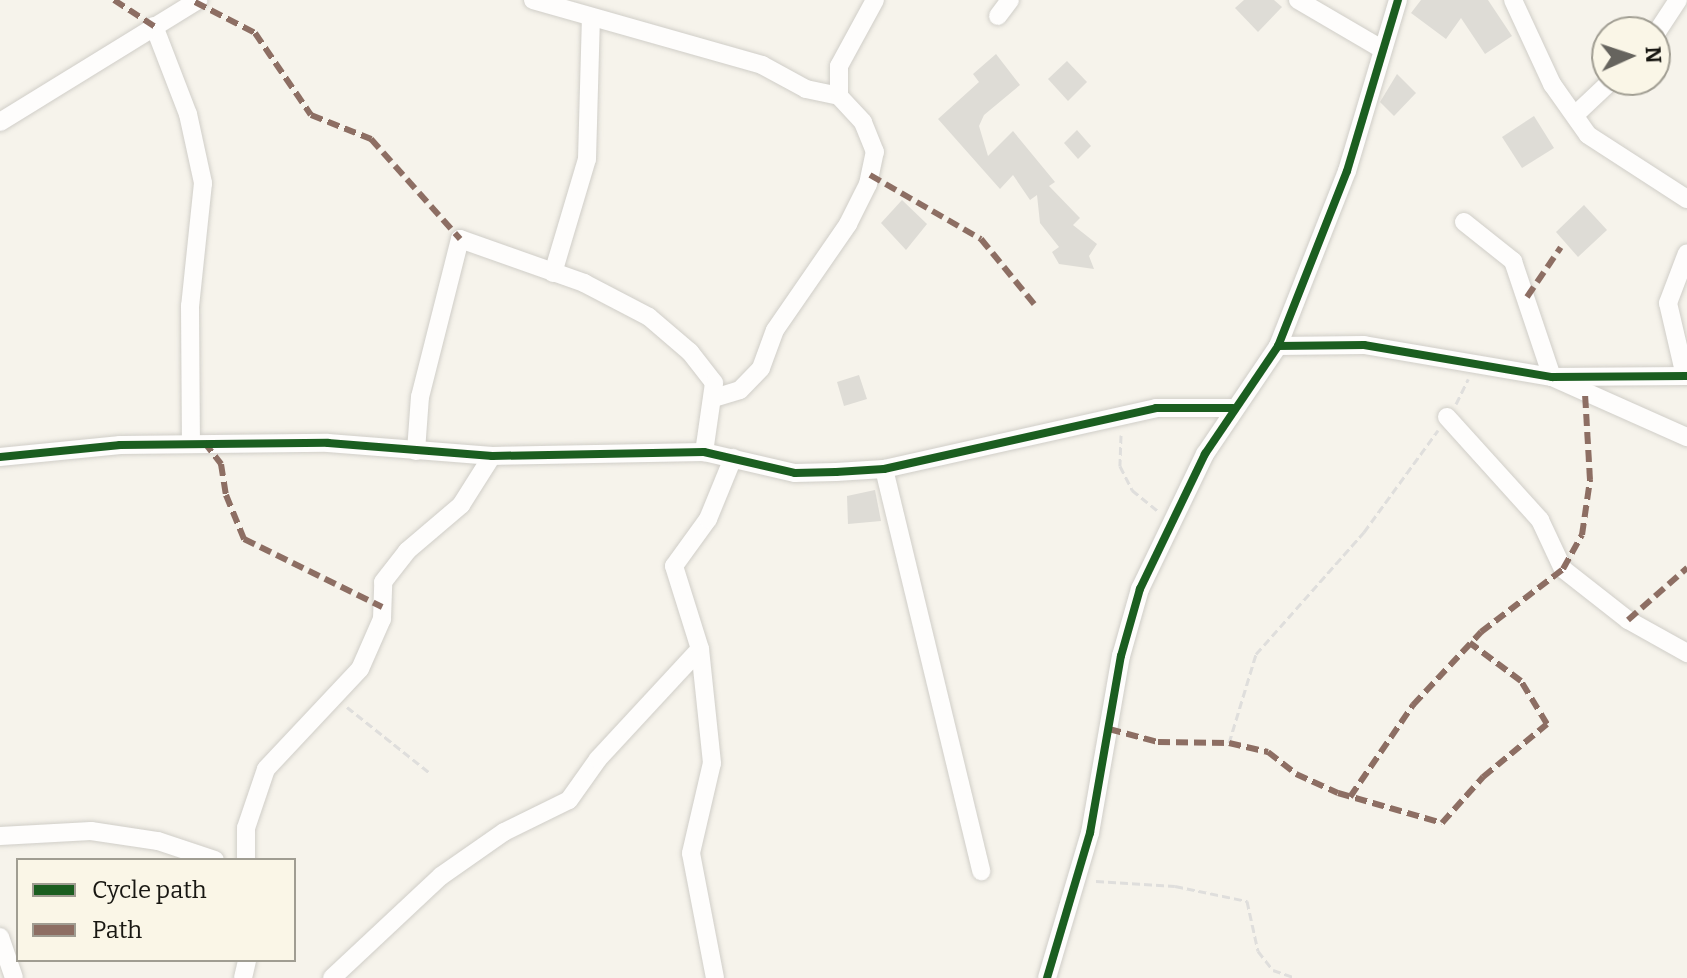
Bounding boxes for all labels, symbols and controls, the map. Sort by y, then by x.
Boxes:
north arrow [1591,16,1671,96]
text: N [1640,46,1667,64]
legend [16,858,296,962]
text: Cycle path [92,876,207,904]
text: Path [92,916,142,944]

